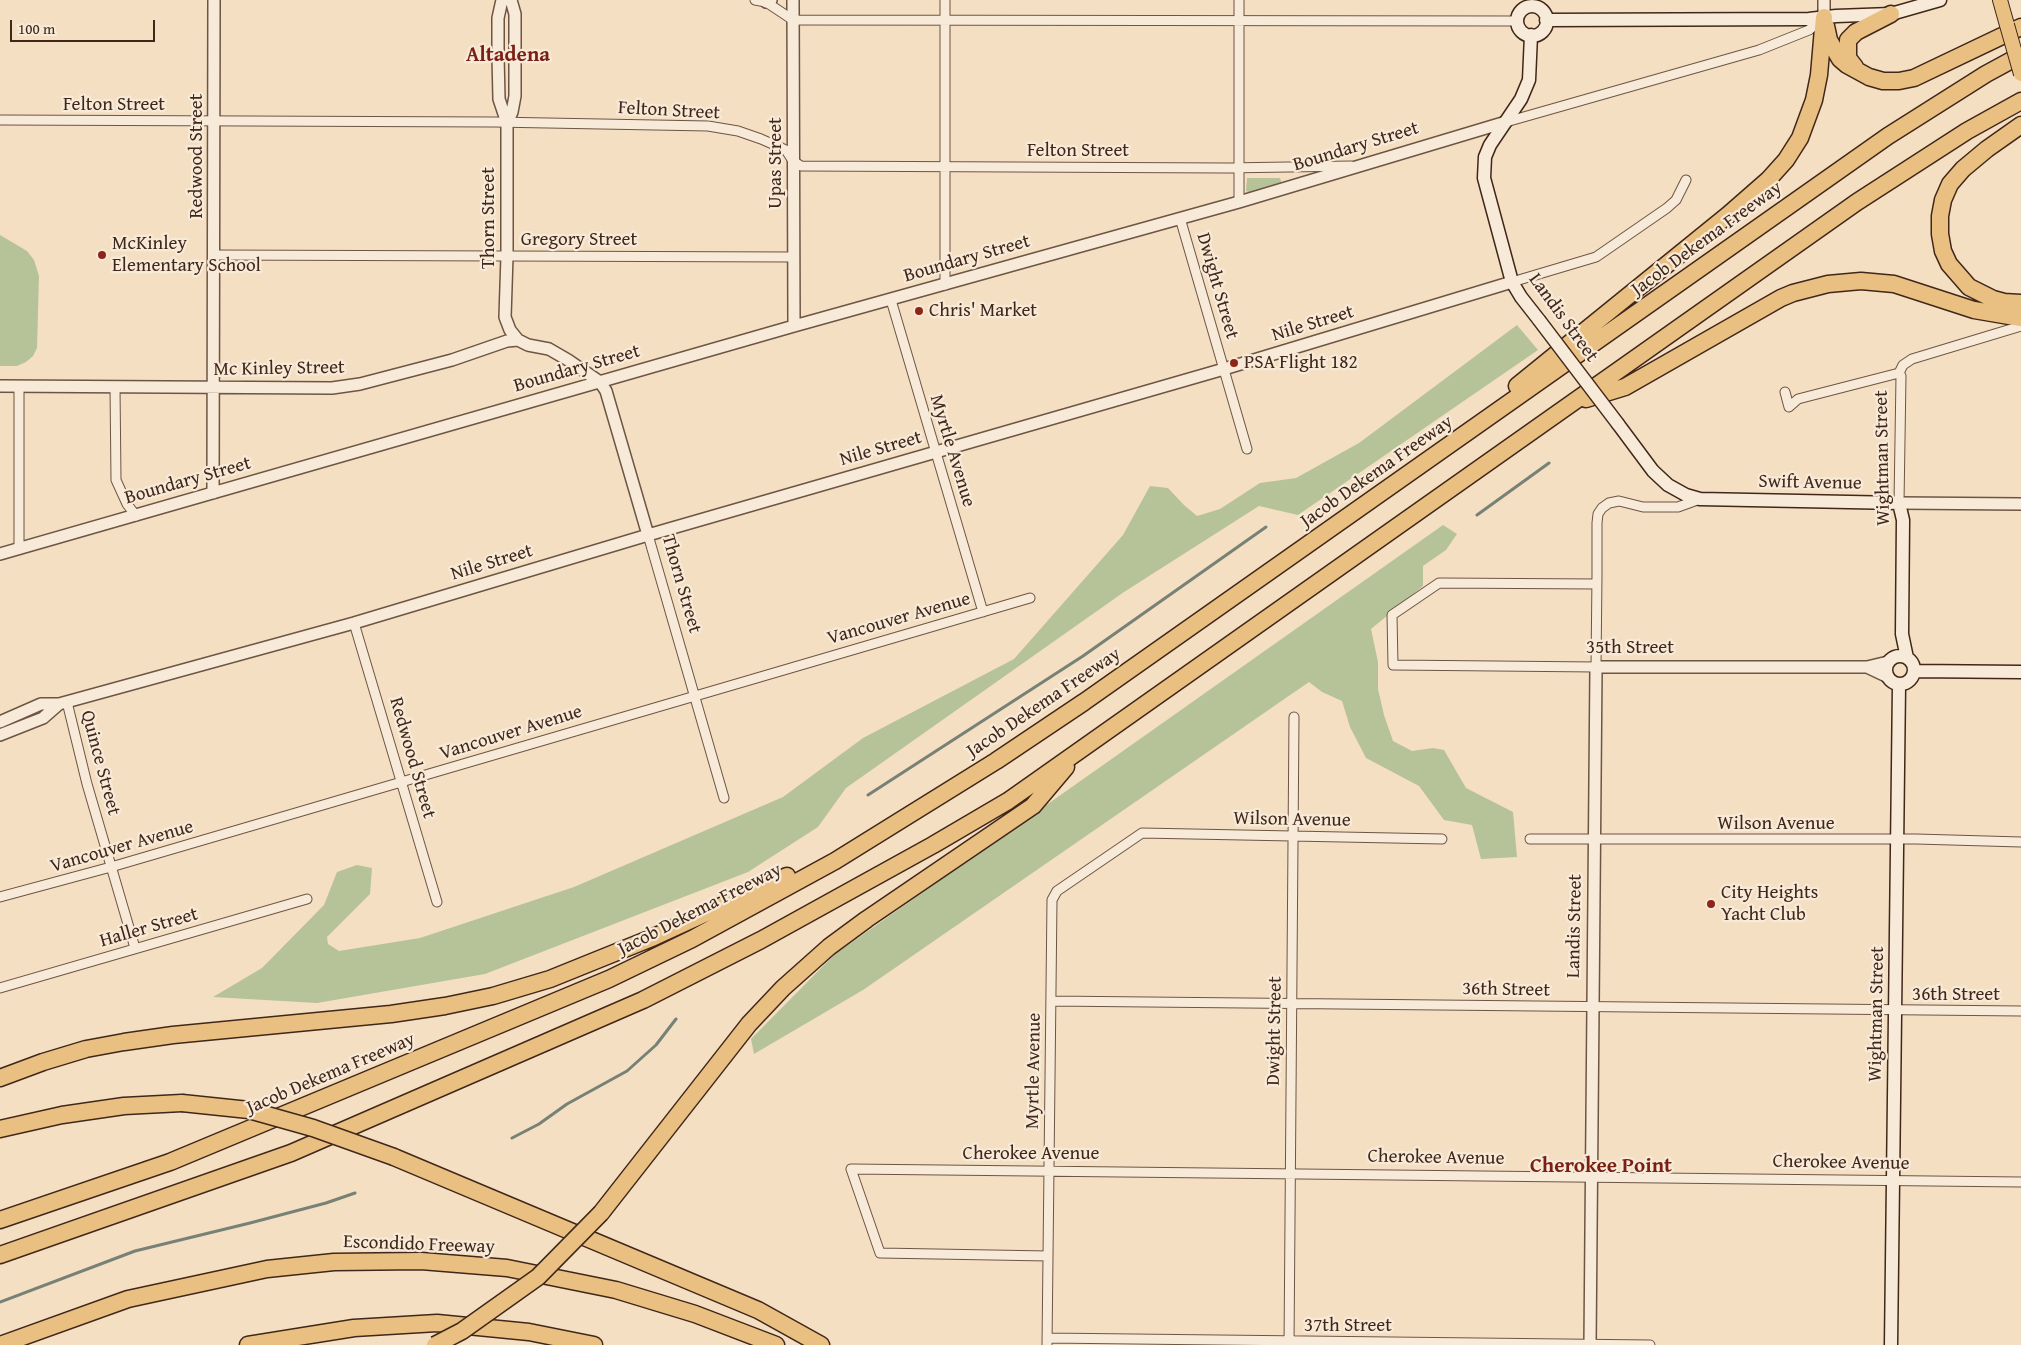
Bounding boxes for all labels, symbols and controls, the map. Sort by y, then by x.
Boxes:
scale bar [12,10,158,42]
text: 100 m [18,18,55,39]
district label: Altadena [466,43,550,69]
street label: Felton Street [63,94,165,116]
street label: Redwood Street [186,94,208,218]
street label: Felton Street [617,97,721,125]
street label: Upas Street [765,117,787,209]
street label: Boundary Street [1290,117,1422,177]
street label: Felton Street [1027,140,1129,162]
street label: Thorn Street [478,167,500,269]
street label: Jacob Dekema Freeway [1627,177,1787,301]
street label: Gregory Street [521,229,637,251]
street label: Boundary Street [901,230,1033,288]
street label: Dwight Street [1191,230,1243,342]
place label: McKinley Elementary School [112,233,261,277]
marker: McKinley Elementary School [96,249,108,261]
street label: Landis Street [1523,269,1603,367]
place label: Chris' Market [929,300,1037,322]
street label: Nile Street [1269,301,1357,347]
marker: Chris' Market [913,305,925,317]
street label: Boundary Street [511,340,643,398]
place label: PSA Flight 182 [1244,352,1358,374]
street label: Mc Kinley Street [213,356,345,382]
marker: PSA Flight 182 [1228,357,1240,369]
street label: Wightman Street [1870,390,1896,526]
street label: Myrtle Avenue [924,392,980,510]
street label: Jacob Dekema Freeway [1296,411,1458,533]
street label: Nile Street [837,426,925,472]
street label: Boundary Street [122,452,254,510]
street label: Swift Avenue [1758,471,1862,495]
street label: Thorn Street [656,532,706,636]
street label: Nile Street [448,540,536,586]
street label: Vancouver Avenue [825,588,973,650]
street label: 35th Street [1586,637,1674,659]
street label: Jacob Dekema Freeway [963,643,1125,763]
street label: Redwood Street [384,695,440,821]
street label: Vancouver Avenue [437,701,585,765]
street label: Quince Street [75,708,125,818]
street label: Wilson Avenue [1233,808,1351,832]
street label: Wilson Avenue [1717,813,1835,835]
street label: Vancouver Avenue [48,816,196,878]
street label: Jacob Dekema Freeway [614,859,786,961]
street label: Landis Street [1563,874,1587,978]
place label: City Heights Yacht Club [1721,882,1818,926]
marker: City Heights Yacht Club [1705,898,1717,910]
street label: Haller Street [97,903,201,953]
street label: Wightman Street [1864,946,1890,1082]
street label: Dwight Street [1263,976,1287,1086]
street label: 36th Street [1462,978,1550,1002]
street label: 36th Street [1912,984,2000,1006]
street label: Myrtle Avenue [1022,1013,1046,1129]
street label: Jacob Dekema Freeway [243,1028,419,1120]
street label: Cherokee Avenue [963,1143,1099,1165]
street label: Cherokee Avenue [1367,1145,1505,1171]
street label: Cherokee Avenue [1772,1150,1910,1176]
district label: Cherokee Point [1530,1154,1672,1180]
street label: Escondido Freeway [343,1231,495,1259]
street label: 37th Street [1304,1315,1392,1337]

